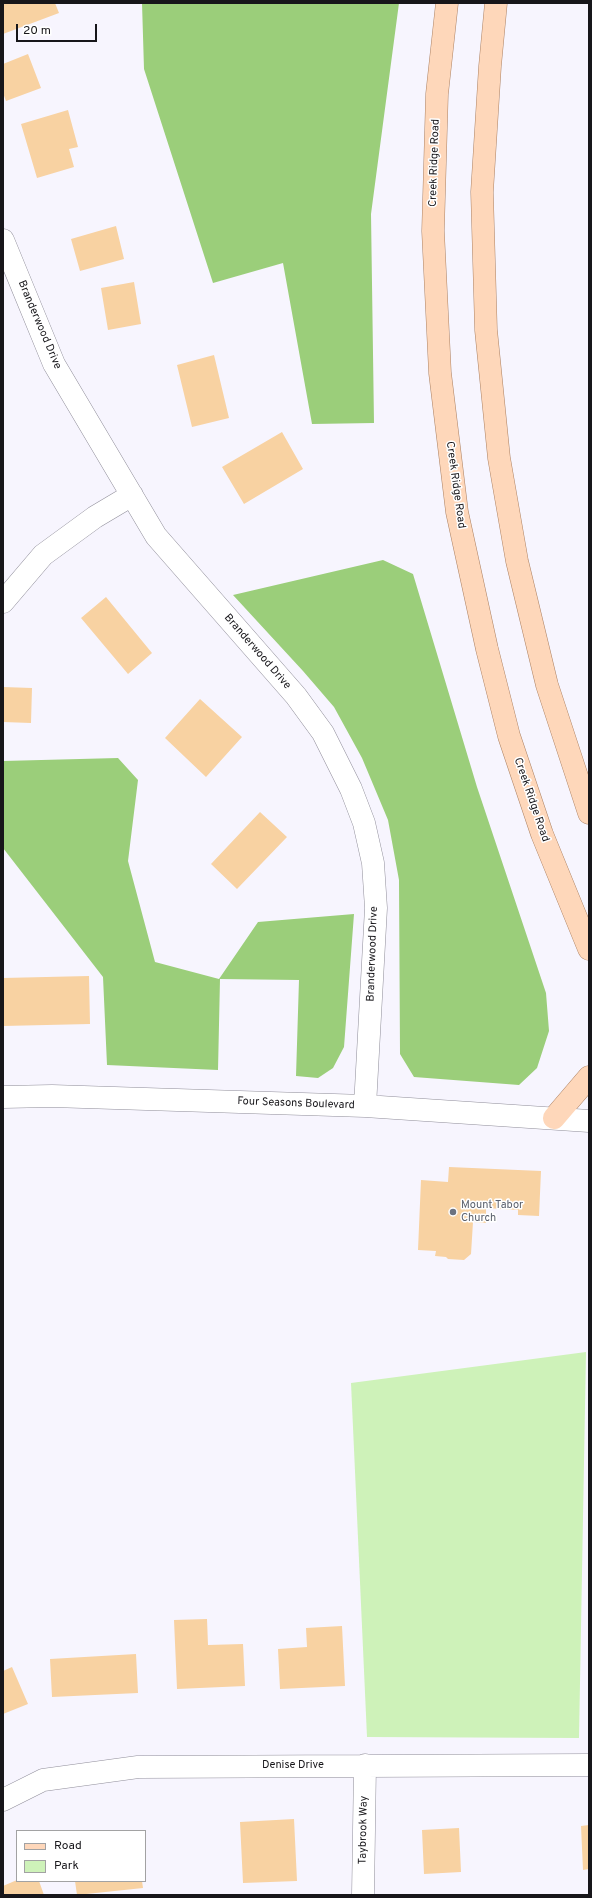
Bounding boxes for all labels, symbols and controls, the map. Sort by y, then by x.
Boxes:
scale bar [18,16,99,42]
text: 20 m [23,23,51,39]
street label: Creek Ridge Road [427,119,443,207]
street label: Branderwood Drive [14,279,64,371]
street label: Creek Ridge Road [442,441,468,529]
street label: Branderwood Drive [221,612,293,692]
street label: Creek Ridge Road [510,756,552,844]
street label: Branderwood Drive [365,906,381,1002]
street label: Four Seasons Boulevard [237,1095,355,1113]
place label: Mount Tabor Church [461,1199,523,1225]
marker: Mount Tabor Church [448,1207,458,1217]
street label: Denise Drive [262,1759,324,1773]
street label: Taybrook Way [357,1795,371,1865]
legend [16,1830,146,1882]
text: Road [54,1838,82,1854]
text: Park [54,1858,79,1874]

